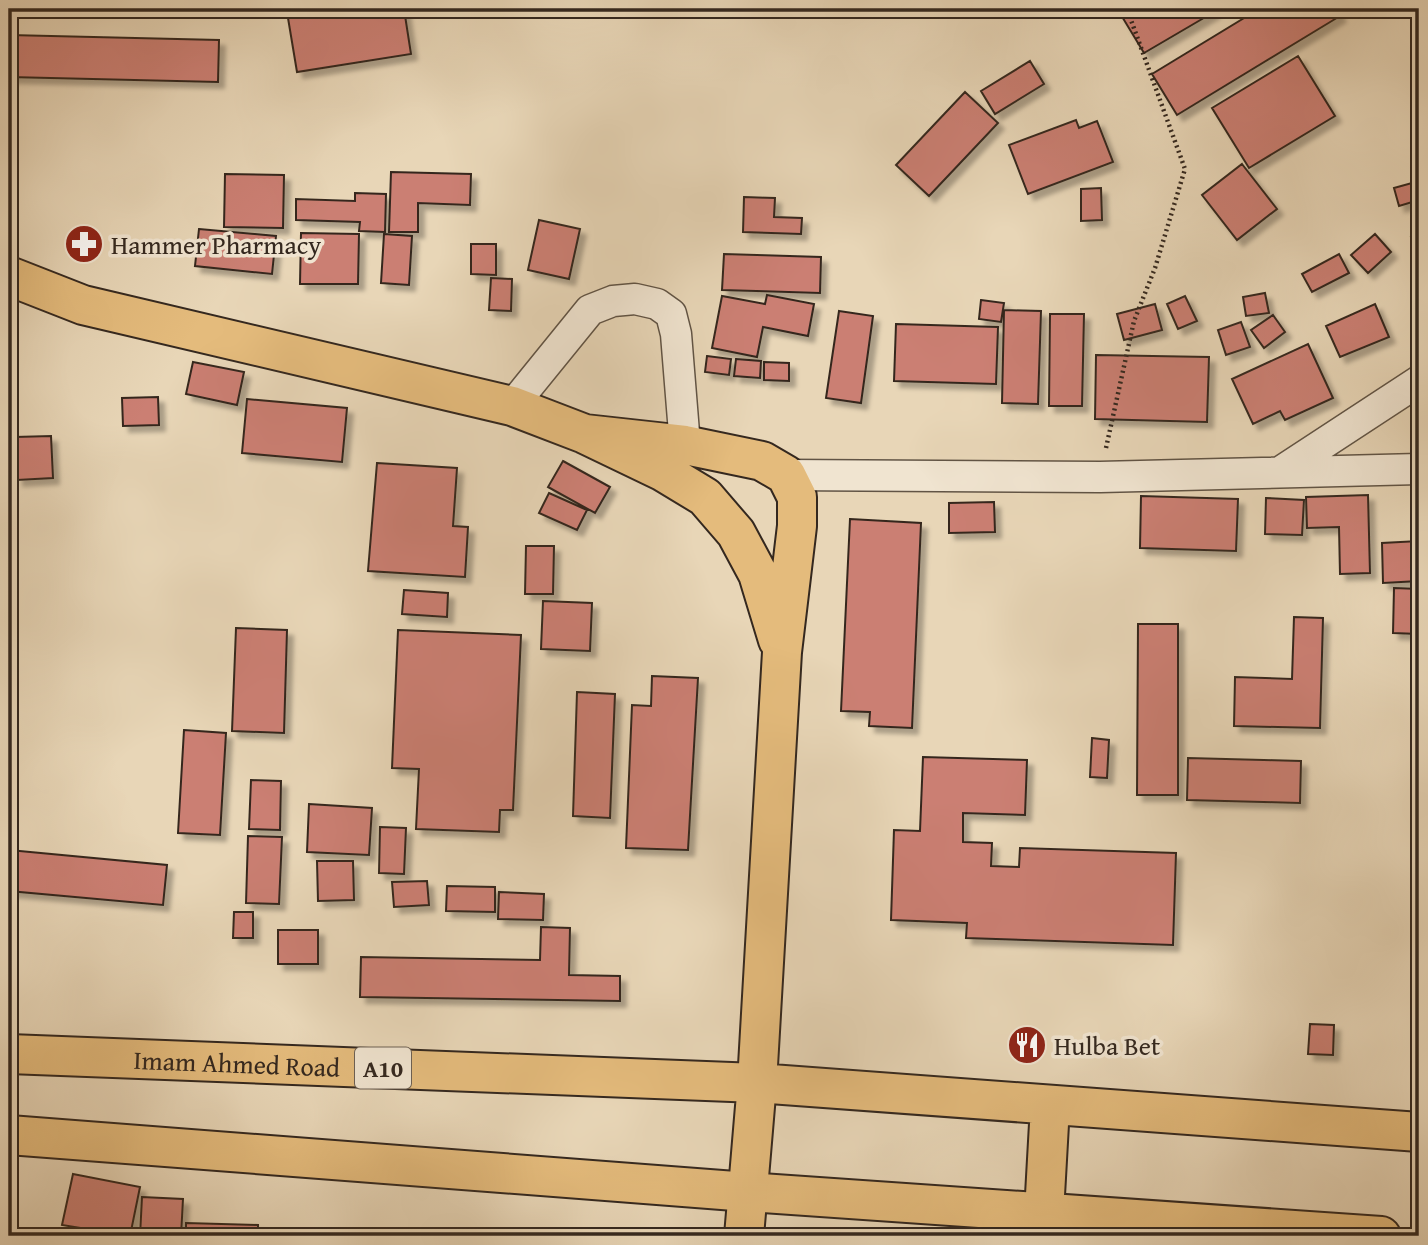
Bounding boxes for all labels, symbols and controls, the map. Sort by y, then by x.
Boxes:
pharmacy icon: Hammer Pharmacy [63,223,105,265]
place label: Hammer Pharmacy [111,225,321,264]
restaurant icon: Hulba Bet [1006,1024,1048,1066]
place label: Hulba Bet [1054,1026,1160,1065]
street label: Imam Ahmed Road [133,1039,341,1086]
road number: A10 [355,1048,411,1088]

